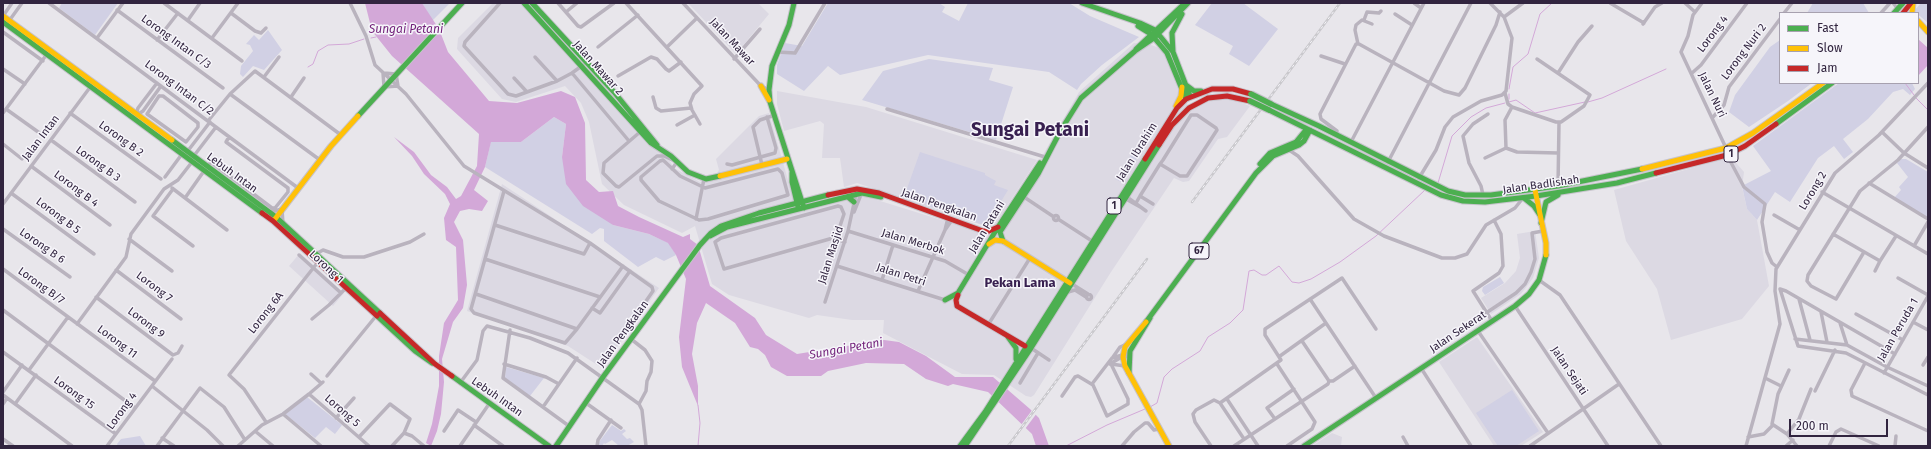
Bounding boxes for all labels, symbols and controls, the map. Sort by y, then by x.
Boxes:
street label: Lorong Intan C/3 [139,12,213,72]
legend [1779,12,1919,84]
street label: Lorong 4 [1695,13,1731,55]
street label: Jalan Mawar [707,15,757,69]
street label: Lorong Nuri 2 [1719,21,1769,83]
text: Fast [1817,21,1839,35]
water label: Sungai Petani [369,23,443,37]
street label: Jalan Mawar 2 [570,38,626,98]
text: Slow [1817,41,1843,55]
street label: Lorong Intan C/2 [142,58,216,118]
text: Jam [1817,61,1837,75]
street label: Jalan Nuri [1695,70,1729,120]
street label: Jalan Intan [20,113,62,163]
street label: Lorong B 2 [96,118,146,160]
district label: Sungai Petani [971,120,1089,142]
street label: Jalan Ibrahim [1114,120,1160,184]
street label: Lorong B 3 [73,143,123,185]
road number: 1 [1724,146,1738,162]
street label: Lebuh Intan [204,150,260,196]
street label: Lorong B 4 [51,168,101,210]
street label: Lorong 2 [1796,169,1830,213]
street label: Jalan Badlishah [1502,173,1580,197]
street label: Jalan Pengkalan [900,186,978,224]
street label: Lorong B 5 [33,195,83,237]
street label: Jalan Patani [966,198,1008,256]
road number: 1 [1107,198,1121,214]
street label: Jalan Masjid [815,224,847,286]
street label: Lorong B 6 [17,226,67,266]
street label: Jalan Merbok [880,226,946,258]
road number: 67 [1189,243,1209,259]
street label: Lorong 1 [306,248,346,286]
street label: Jalan Petri [875,261,927,289]
street label: Lorong B/7 [15,265,67,307]
street label: Lorong 7 [133,269,175,305]
district label: Pekan Lama [984,275,1056,291]
street label: Lorong 6A [246,290,286,336]
street label: Jalan Peruda 1 [1875,296,1921,364]
street label: Jalan Pengkalan [594,298,652,370]
street label: Lorong 9 [125,305,167,341]
street label: Jalan Sekerat [1427,308,1489,356]
street label: Lorong 11 [94,323,140,361]
water label: Sungai Petani [808,335,884,363]
street label: Jalan Sejati [1548,344,1590,398]
street label: Lorong 15 [51,374,97,412]
street label: Lebuh Intan [469,375,525,419]
street label: Lorong 4 [104,390,140,432]
street label: Lorong 5 [322,392,362,430]
scale bar [1791,411,1890,437]
text: 200 m [1796,419,1829,433]

